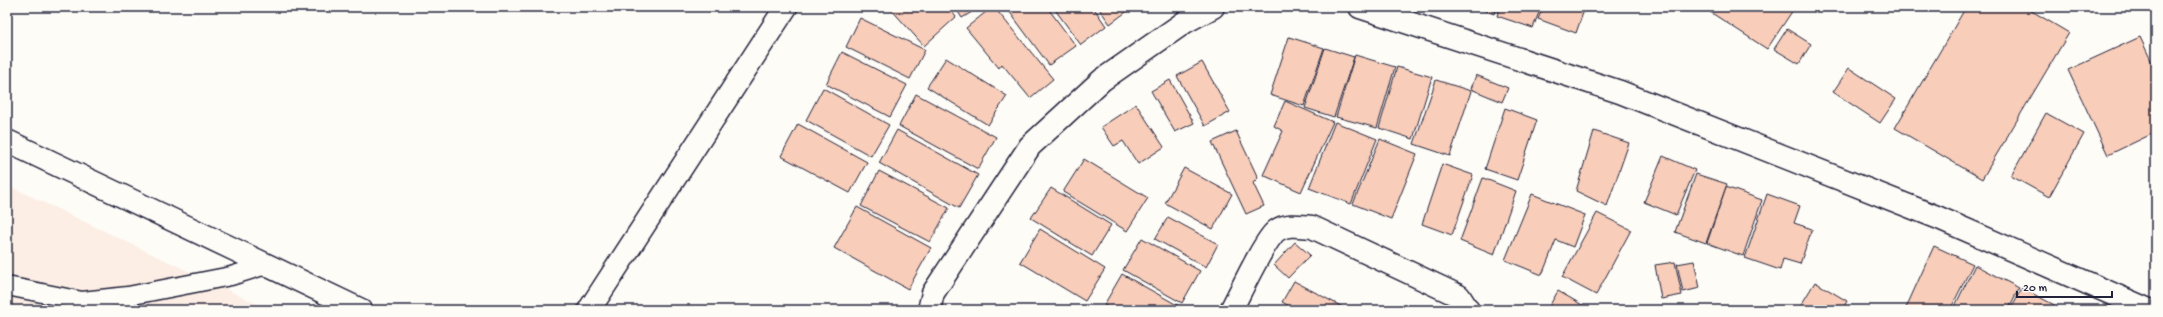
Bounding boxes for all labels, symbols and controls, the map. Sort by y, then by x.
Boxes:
scale bar [2017,273,2112,299]
text: 20 m [2023,282,2048,296]

